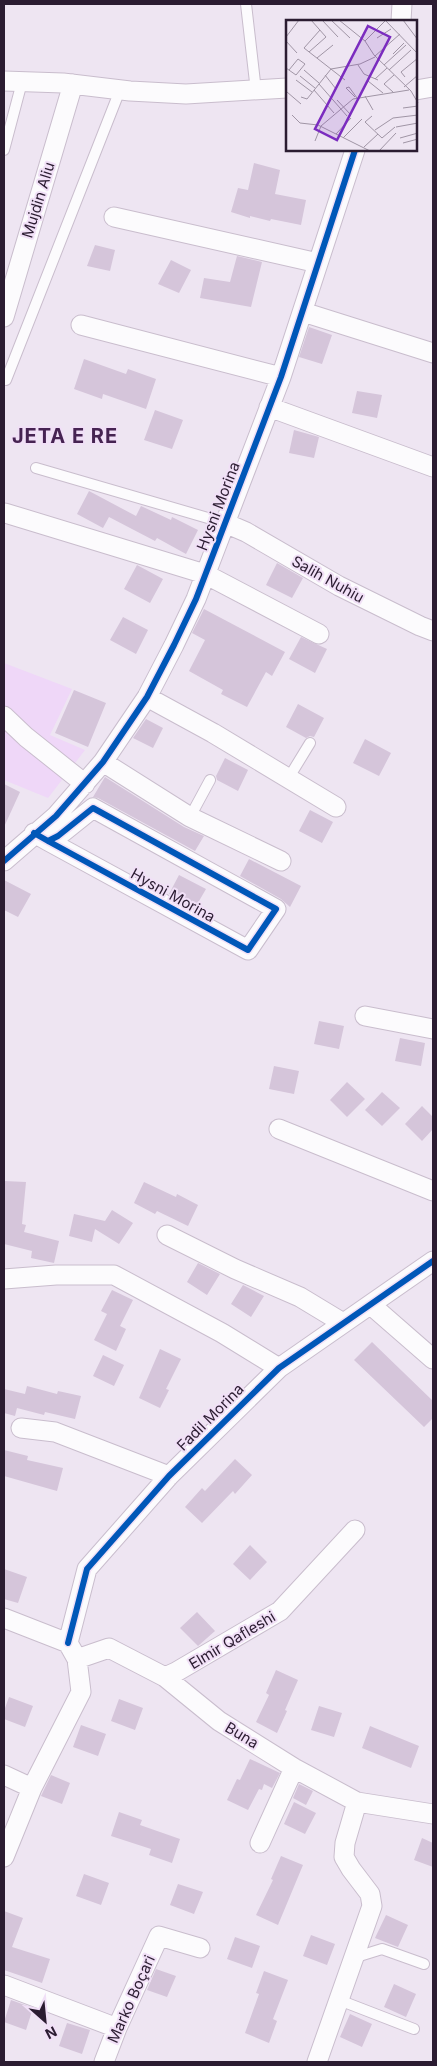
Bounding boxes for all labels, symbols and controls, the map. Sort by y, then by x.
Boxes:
inset map [286,20,417,151]
street label: Mujdin Aliu [17,160,59,240]
district label: JETA E RE [12,424,118,448]
street label: Hysni Morina [192,459,244,553]
street label: Salih Nuhiu [288,551,368,607]
street label: Hysni Morina [127,864,219,926]
street label: Fadil Morina [173,1380,247,1454]
street label: Elmir Qafleshi [185,1607,279,1673]
street label: Buna [222,1718,262,1752]
street label: Marko Boçari [103,1952,159,2046]
north arrow [20,1996,70,2046]
text: N [43,2023,60,2043]

